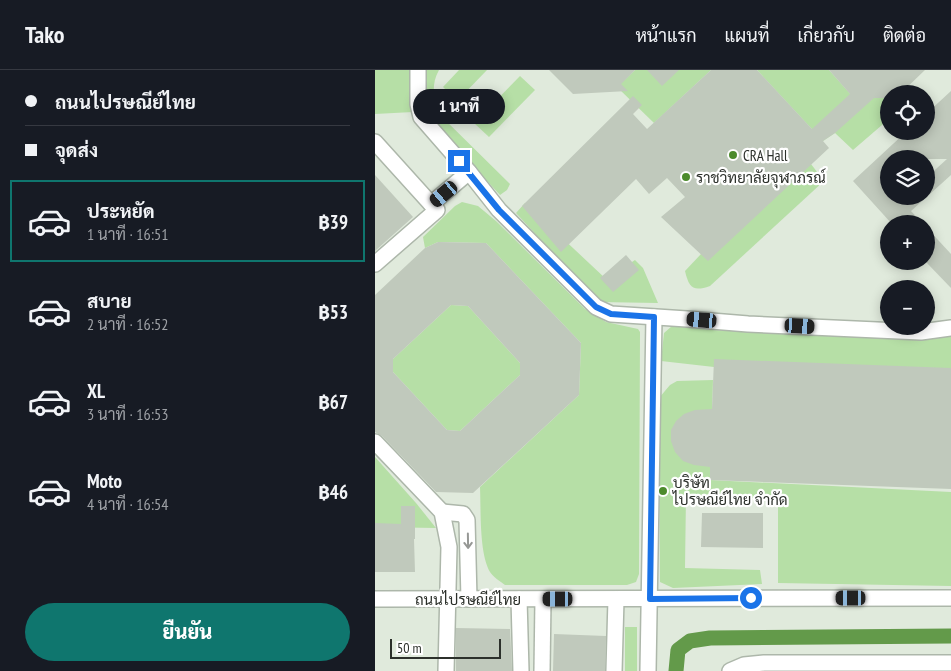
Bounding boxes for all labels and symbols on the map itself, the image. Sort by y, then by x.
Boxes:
callout: 1 นาที [413,88,505,124]
place label: CRA Hall [743,146,788,165]
marker: CRA Hall [727,149,739,161]
route end [448,150,470,172]
place label: ราชวิทยาลัยจุฬาภรณ์ [696,168,826,189]
marker: ราชวิทยาลัยจุฬาภรณ์ [680,171,692,183]
car [427,179,460,209]
car [686,311,717,329]
car [784,318,815,334]
place label: บริษัท ไปรษณีย์ไทย จำกัด [672,473,788,509]
marker: บริษัท ไปรษณีย์ไทย จำกัด [657,485,669,497]
one-way arrow [463,533,472,549]
route start [740,587,762,609]
street label: ถนนไปรษณีย์ไทย [415,590,521,609]
car [836,591,866,606]
car [543,592,573,607]
scale bar [390,636,501,659]

